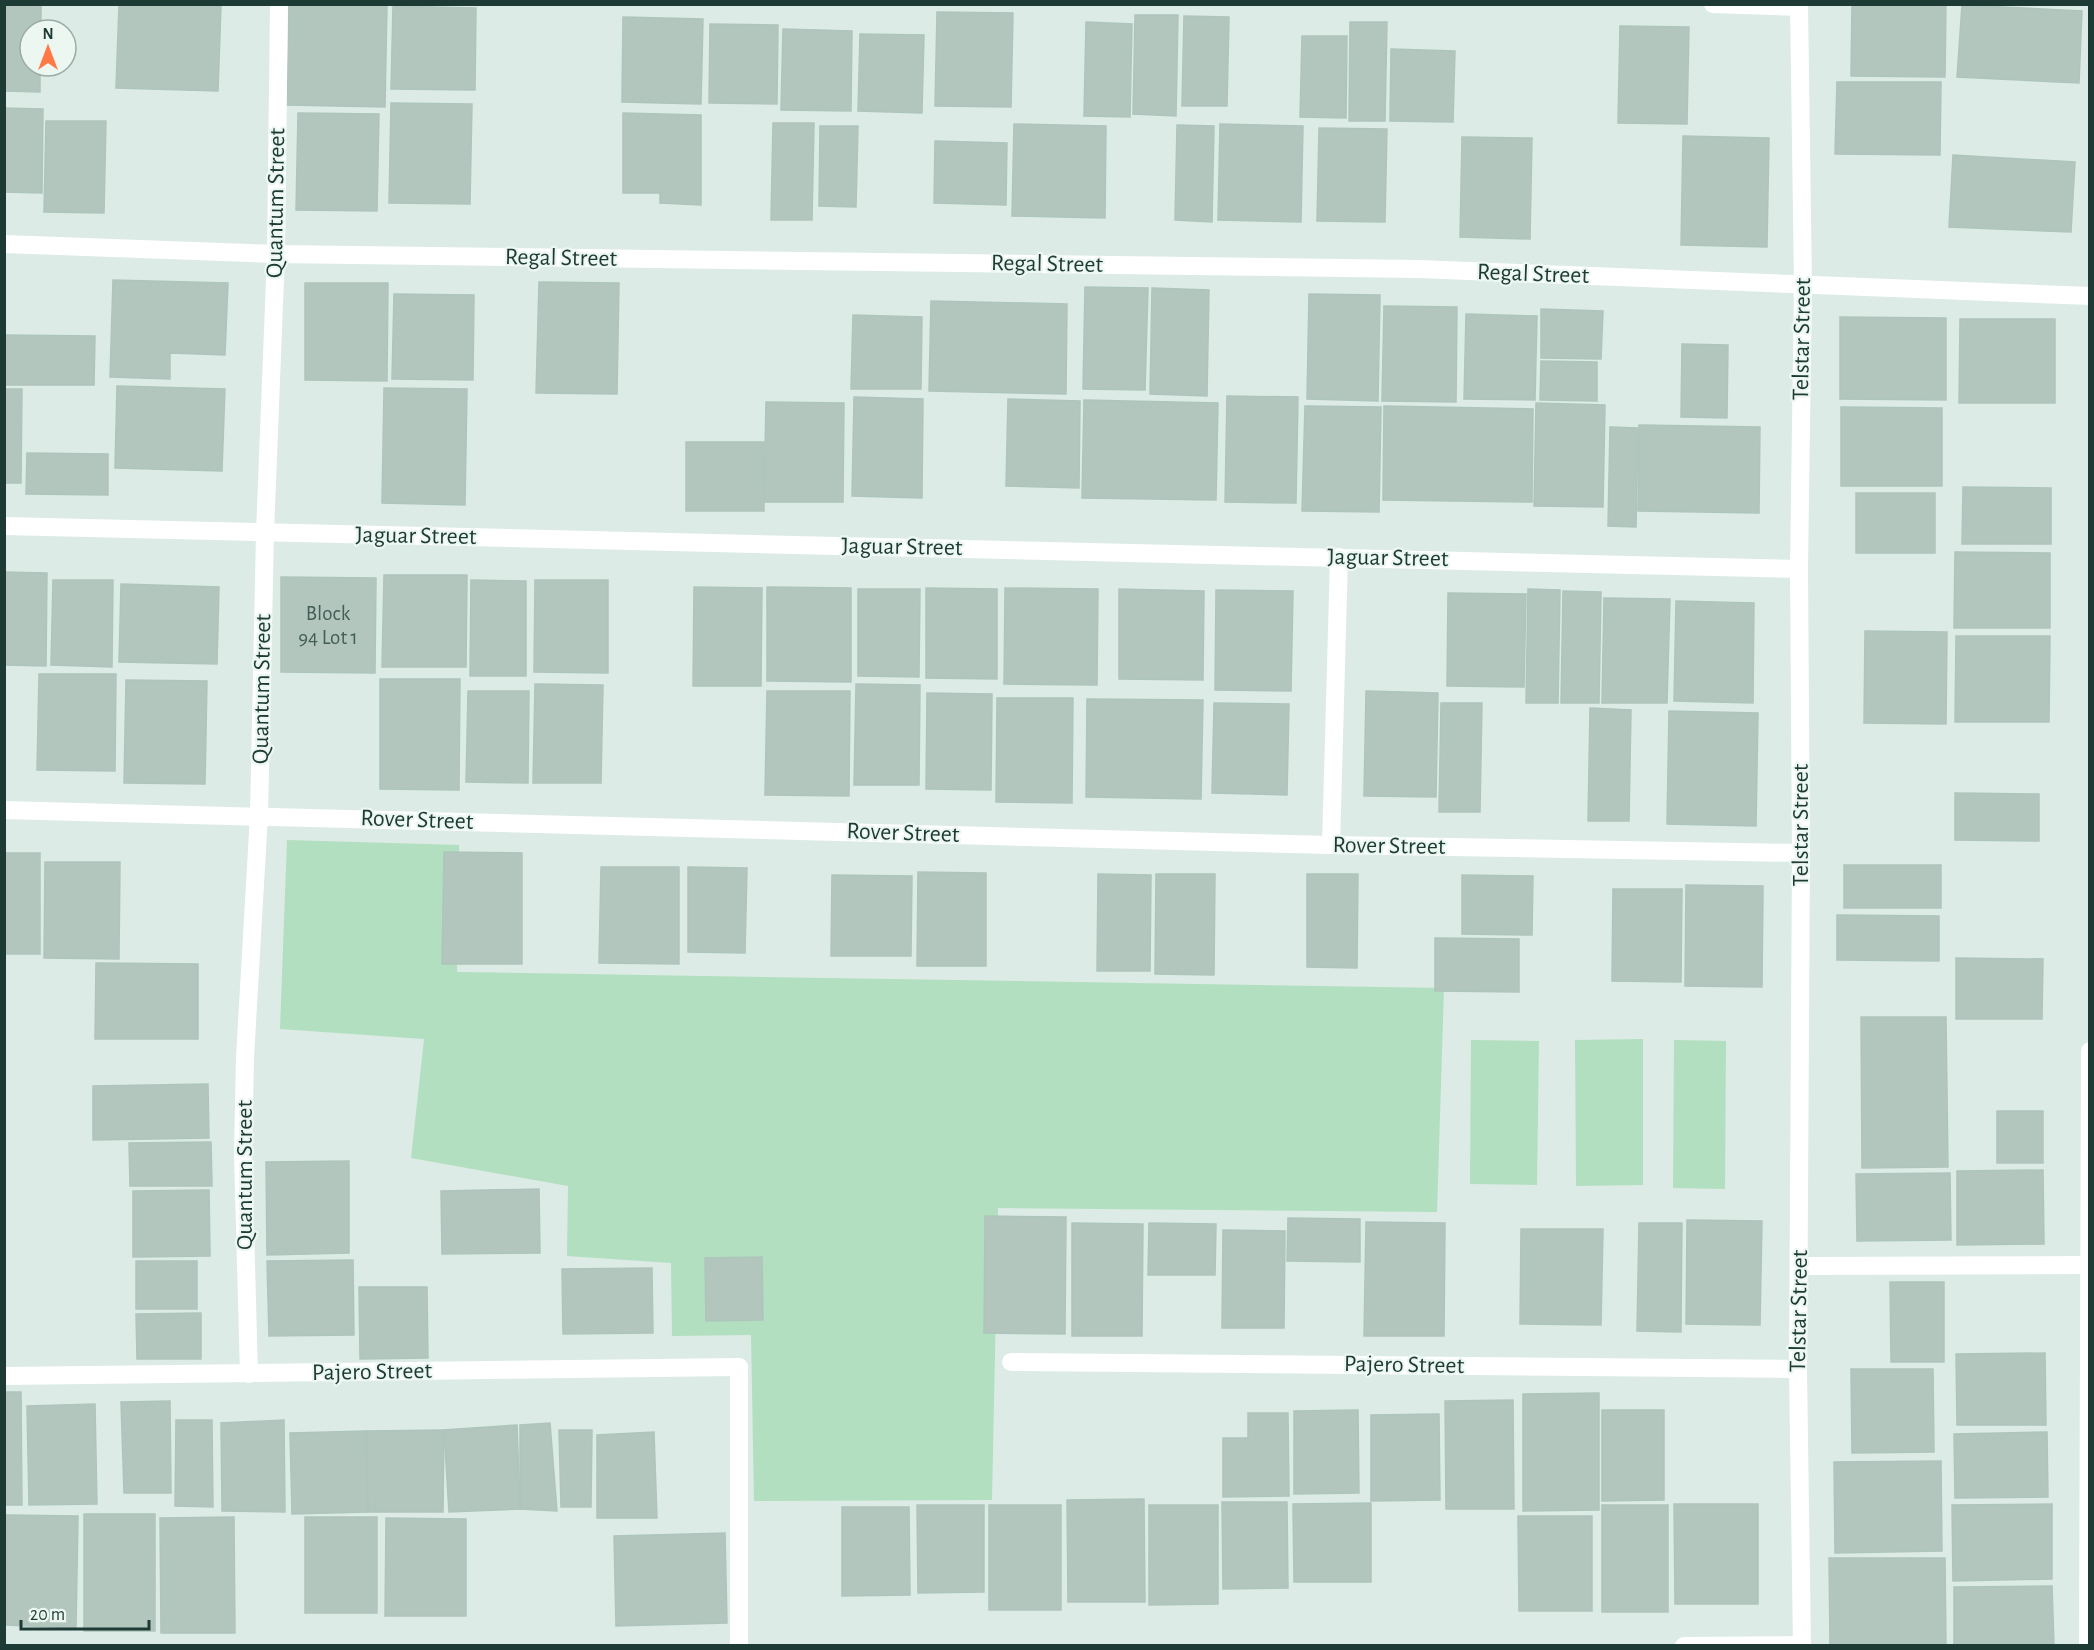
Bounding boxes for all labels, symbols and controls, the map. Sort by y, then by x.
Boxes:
north arrow [18,18,78,78]
text: N [42,26,54,42]
street label: Quantum Street [263,127,289,278]
street label: Regal Street [505,245,618,271]
street label: Regal Street [991,251,1104,277]
street label: Regal Street [1477,260,1590,288]
street label: Telstar Street [1789,277,1815,401]
street label: Jaguar Street [355,523,477,549]
street label: Jaguar Street [841,534,963,560]
street label: Jaguar Street [1327,545,1449,571]
house number: Block 94 Lot 1 [298,603,358,648]
street label: Quantum Street [249,613,275,764]
street label: Telstar Street [1789,763,1813,886]
street label: Rover Street [360,806,474,834]
street label: Rover Street [846,819,960,847]
street label: Rover Street [1332,833,1446,859]
street label: Quantum Street [233,1100,257,1250]
street label: Telstar Street [1786,1249,1812,1373]
street label: Pajero Street [1344,1352,1465,1378]
street label: Pajero Street [312,1359,433,1385]
scale bar [21,1593,148,1631]
text: 20 m [30,1606,65,1624]

